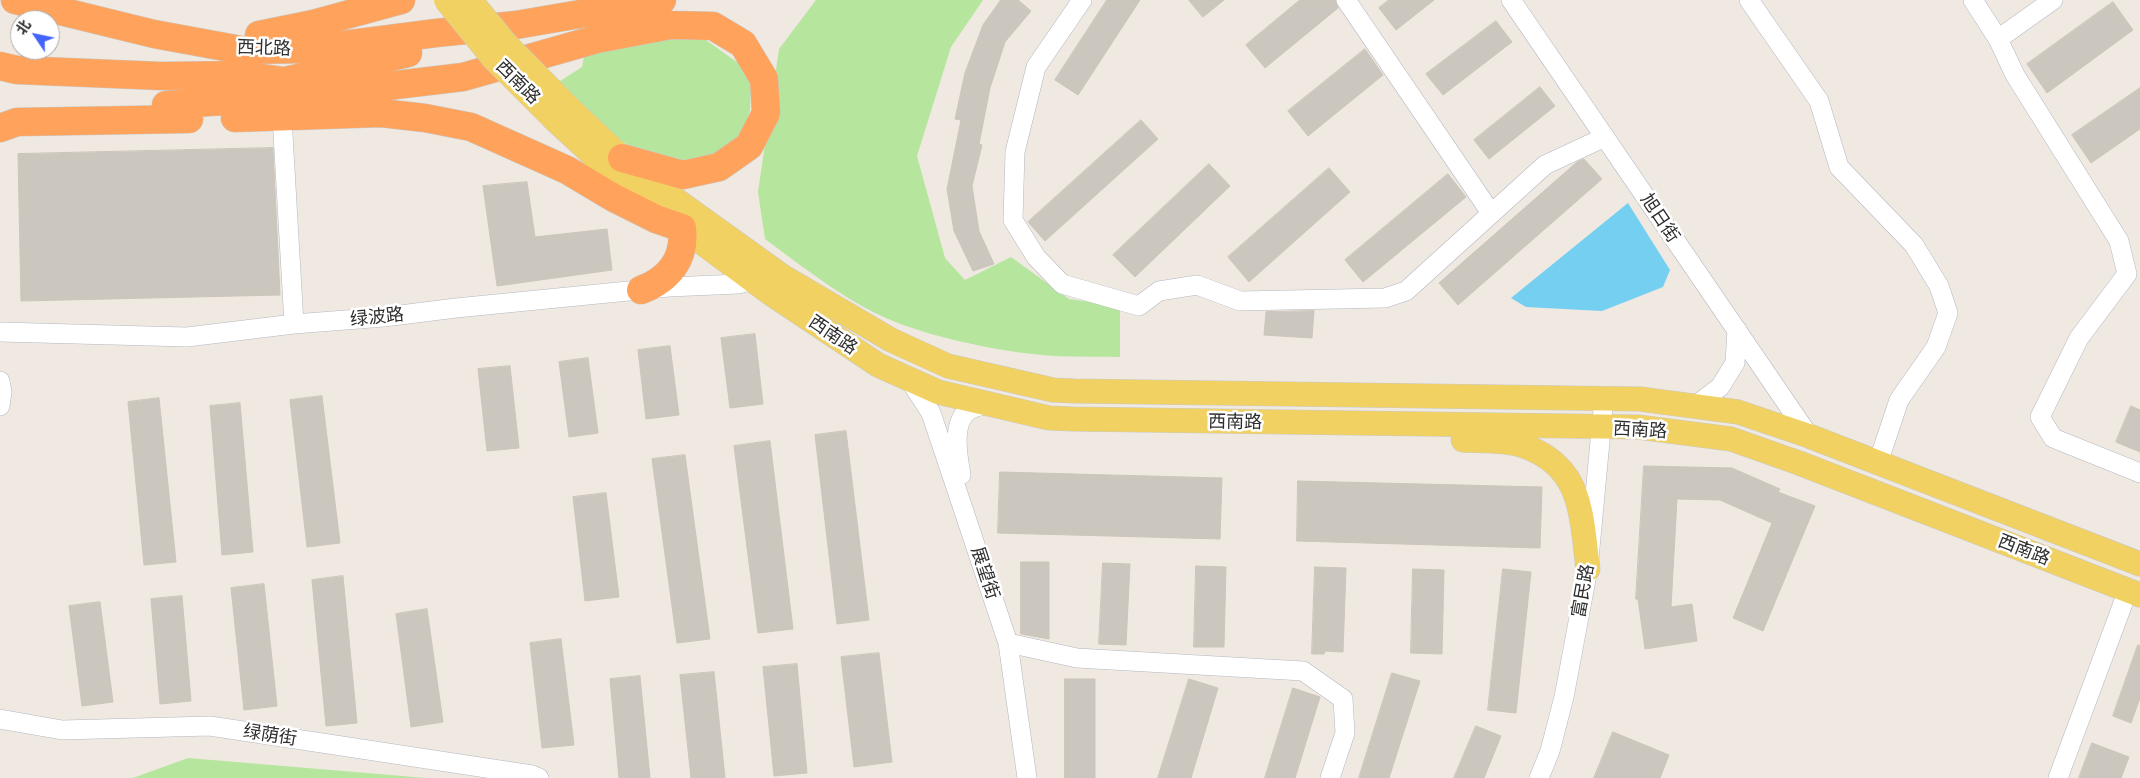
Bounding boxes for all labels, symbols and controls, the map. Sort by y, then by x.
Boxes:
north arrow [10,10,60,60]
text: 北 [13,17,34,37]
street label: 西北路 [237,36,291,60]
street label: 西南路 [491,55,545,109]
street label: 旭日街 [1636,190,1684,246]
street label: 绿波路 [349,303,405,331]
street label: 西南路 [805,311,861,359]
street label: 西南路 [1208,411,1262,433]
street label: 西南路 [1612,418,1668,442]
street label: 西南路 [1995,530,2053,570]
street label: 展望街 [966,544,1004,602]
street label: 富民路 [1568,563,1598,619]
street label: 绿荫街 [242,720,298,750]

